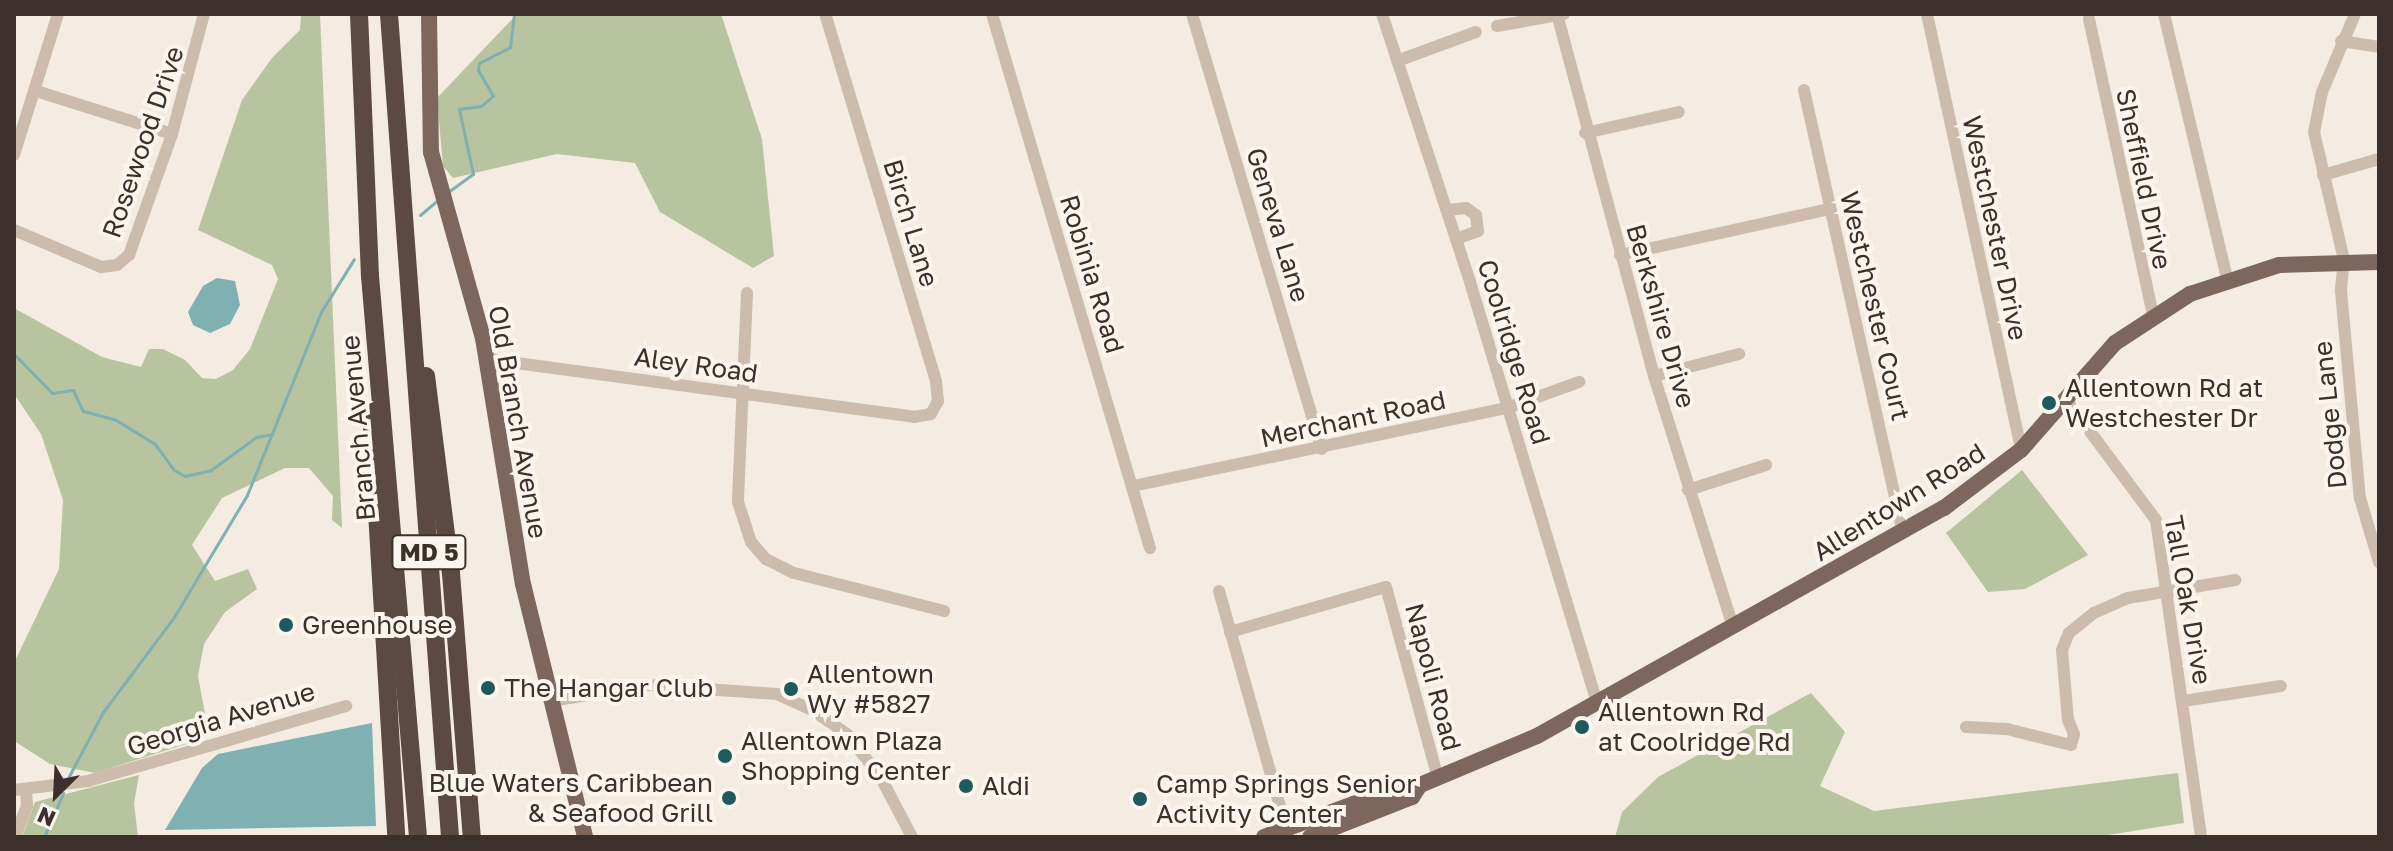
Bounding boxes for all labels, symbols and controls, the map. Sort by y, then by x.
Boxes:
street label: Rosewood Drive [96,42,190,242]
street label: Sheffield Drive [2110,86,2178,272]
street label: Westchester Drive [1956,113,2034,343]
street label: Geneva Lane [1240,144,1316,306]
street label: Birch Lane [877,155,945,291]
street label: Westchester Court [1833,188,1917,424]
street label: Robinia Road [1053,191,1131,357]
street label: Berkshire Drive [1620,220,1702,412]
street label: Coolridge Road [1471,256,1557,448]
street label: Old Branch Avenue [482,303,554,541]
street label: Branch Avenue [334,334,382,522]
street label: Dodge Lane [2307,340,2353,490]
street label: Aley Road [632,341,760,389]
place label: Allentown Rd at Westchester Dr [2065,372,2263,434]
street label: Merchant Road [1258,384,1448,454]
marker: Allentown Rd at Westchester Dr [2040,394,2058,412]
street label: Allentown Road [1807,437,1991,567]
street label: Tall Oak Drive [2158,513,2218,687]
road number: MD 5 [391,532,467,572]
street label: Napoli Road [1398,600,1468,754]
place label: Greenhouse [302,609,453,641]
marker: Greenhouse [277,616,295,634]
place label: Allentown Wy #5827 [807,658,934,720]
place label: The Hangar Club [504,672,713,704]
street label: Georgia Avenue [123,676,319,762]
marker: The Hangar Club [479,679,497,697]
marker: Allentown Wy #5827 [782,680,800,698]
place label: Allentown Rd at Coolridge Rd [1598,696,1791,758]
marker: Allentown Rd at Coolridge Rd [1573,718,1591,736]
place label: Allentown Plaza Shopping Center [741,725,951,786]
marker: Allentown Plaza Shopping Center [716,747,734,765]
north arrow [16,755,96,835]
place label: Blue Waters Caribbean & Seafood Grill [428,767,713,828]
place label: Camp Springs Senior Activity Center [1156,768,1416,830]
place label: Aldi [982,770,1030,802]
marker: Aldi [957,777,975,795]
marker: Blue Waters Caribbean & Seafood Grill [720,789,738,807]
marker: Camp Springs Senior Activity Center [1131,790,1149,808]
text: N [33,802,59,833]

